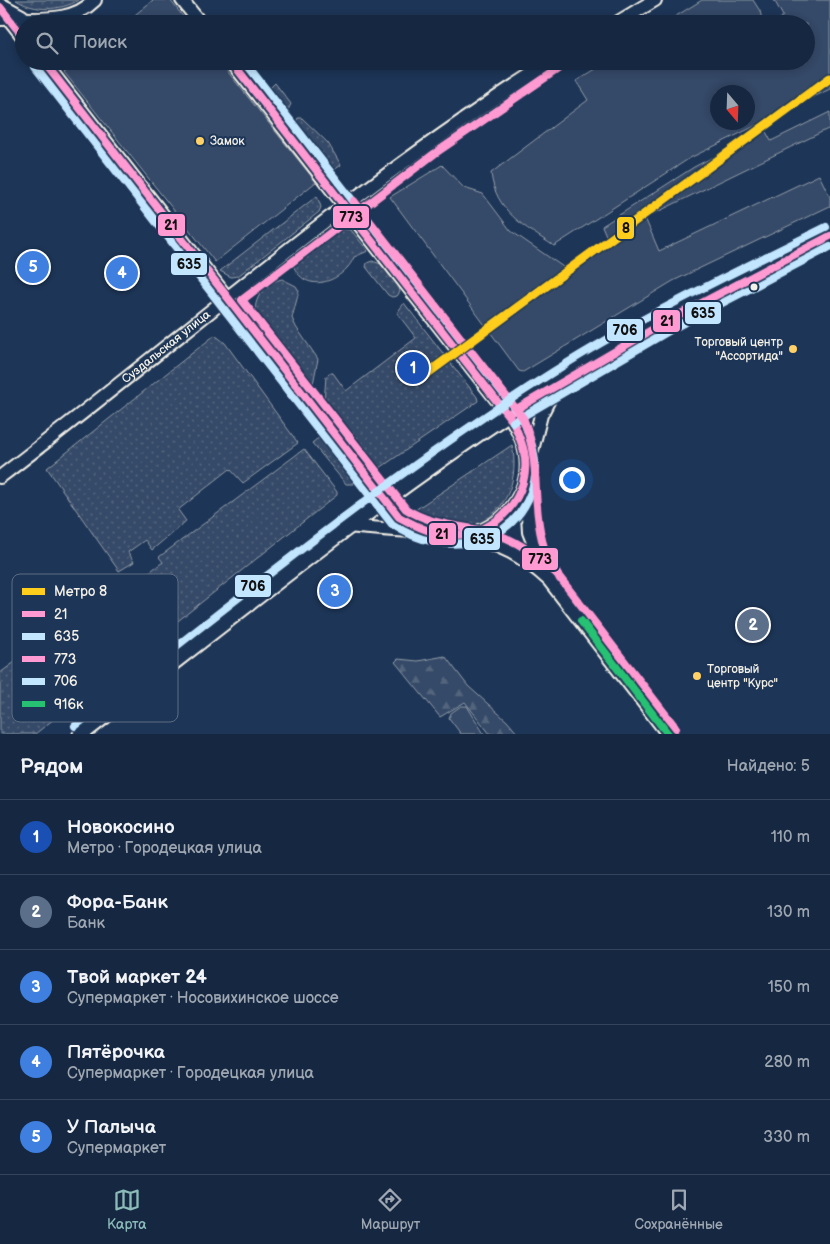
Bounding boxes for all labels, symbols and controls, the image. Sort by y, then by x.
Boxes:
search box [15,15,815,70]
icon: search [33,29,61,57]
text: Поиск [73,31,127,54]
north arrow [710,85,755,130]
place label: Замок [210,134,245,149]
marker: Замок [194,135,206,147]
line badge: 773 [332,205,370,229]
text: 773 [339,209,363,226]
line badge: 21 [157,213,186,237]
line badge: 8 [616,216,635,240]
text: 21 [164,217,178,234]
text: 8 [622,220,630,237]
pin: 5 [17,248,49,286]
line badge: 635 [170,252,208,276]
pin: 4 [106,254,138,292]
text: 635 [177,256,201,273]
unlabelled marker [749,282,759,292]
line badge: 635 [684,301,722,325]
text: 635 [691,305,715,322]
street label: Суздальская улица [119,307,213,387]
line badge: 21 [652,309,681,333]
text: 21 [660,313,674,330]
line badge: 706 [606,318,644,342]
text: 706 [613,322,637,339]
place label: Торговый центр "Ассортида" [694,335,783,364]
marker: Торговый центр "Ассортида" [787,343,799,355]
pin: 1 [397,349,429,387]
your location [559,467,585,493]
line badge: 21 [428,522,457,546]
text: 21 [435,526,449,543]
line badge: 635 [463,527,501,551]
text: 635 [470,531,494,548]
line badge: 773 [521,547,559,571]
text: 773 [528,551,552,568]
pin: 3 [319,572,351,610]
legend [12,574,178,722]
line badge: 706 [234,574,272,598]
text: 706 [241,578,265,595]
text: Метро 8 [54,583,107,600]
text: 21 [54,606,67,623]
pin: 2 [737,606,769,644]
text: 635 [54,628,79,645]
text: 773 [54,651,76,668]
place label: Торговый центр "Курс" [707,662,778,691]
marker: Торговый центр "Курс" [691,670,703,682]
text: 706 [54,673,78,690]
text: 916к [54,696,84,713]
text: Рядом [20,754,83,779]
text: Найдено: 5 [727,757,810,776]
text: Новокосино [67,816,175,839]
text: 1 [33,828,39,847]
text: 110 m [771,828,810,847]
text: Метро · Городецкая улица [67,839,262,858]
text: Фора-Банк [67,891,168,914]
text: 2 [31,903,41,922]
text: 130 m [767,903,810,922]
text: Банк [67,914,105,933]
text: Твой маркет 24 [67,966,207,989]
text: 3 [31,978,41,997]
text: 150 m [768,978,810,997]
text: Супермаркет · Носовихинское шоссе [67,989,339,1008]
text: Пятёрочка [67,1041,165,1064]
text: 4 [31,1053,41,1072]
text: 280 m [764,1053,810,1072]
text: Супермаркет · Городецкая улица [67,1064,314,1083]
text: У Палыча [67,1116,156,1139]
text: 5 [31,1128,41,1147]
text: 330 m [763,1128,810,1147]
text: Супермаркет [67,1139,166,1158]
tab: Карта [107,1186,147,1233]
tab: Маршрут [361,1186,420,1233]
tab: Сохранённые [634,1186,723,1233]

